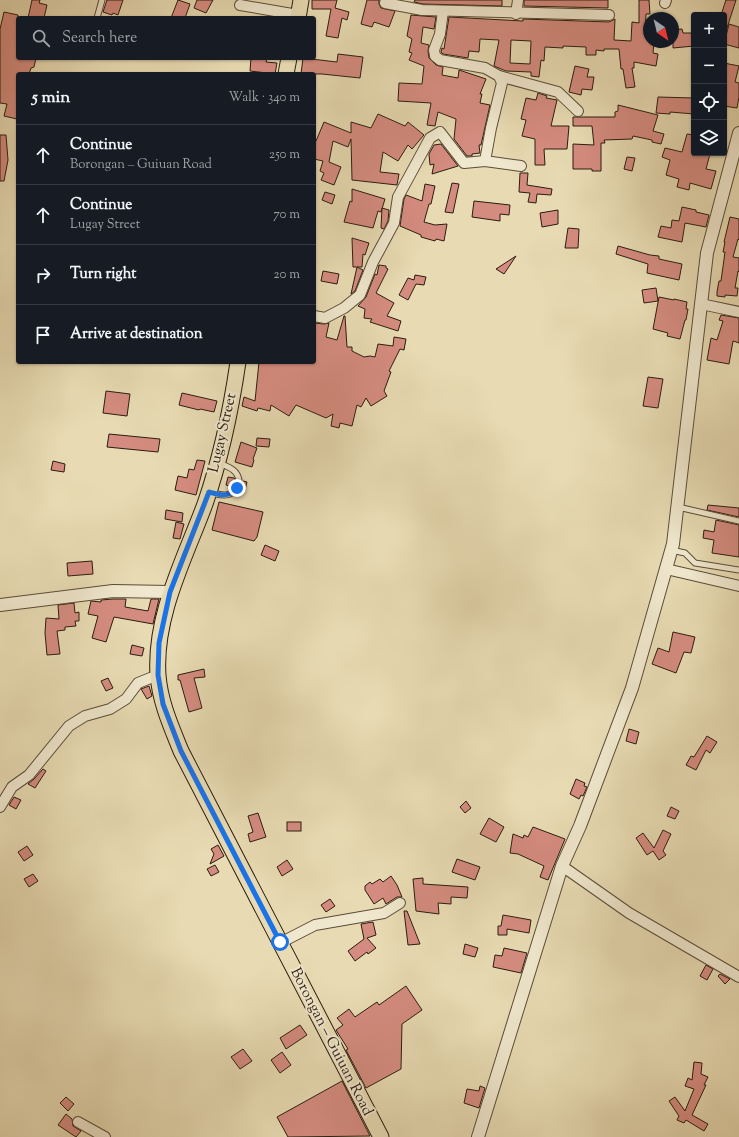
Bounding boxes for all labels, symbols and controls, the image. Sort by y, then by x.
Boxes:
north arrow [643,12,679,48]
map controls [691,12,727,156]
button: + [691,12,727,48]
search box [16,16,316,60]
icon: search [30,27,52,49]
text: Search here [62,28,137,49]
button: − [691,48,727,84]
button: locate [691,84,727,120]
text: 5 min [32,86,70,110]
text: Walk · 340 m [229,89,300,107]
button: layers [691,120,727,156]
text: Continue [70,135,132,156]
icon: ahead [32,144,54,166]
text: 250 m [269,146,300,164]
text: Borongan – Guiuan Road [70,156,212,174]
text: Continue [70,195,132,216]
icon: ahead [32,204,54,226]
text: 70 m [273,206,300,224]
text: Lugay Street [70,216,140,234]
icon: right [32,264,54,286]
text: Turn right [70,264,136,285]
text: 20 m [274,266,300,284]
icon: arrive [32,324,54,346]
text: Arrive at destination [70,324,203,345]
street label: Lugay Street [204,391,242,475]
route end [228,479,246,497]
route start [271,933,289,951]
street label: Borongan – Guiuan Road [285,964,378,1120]

